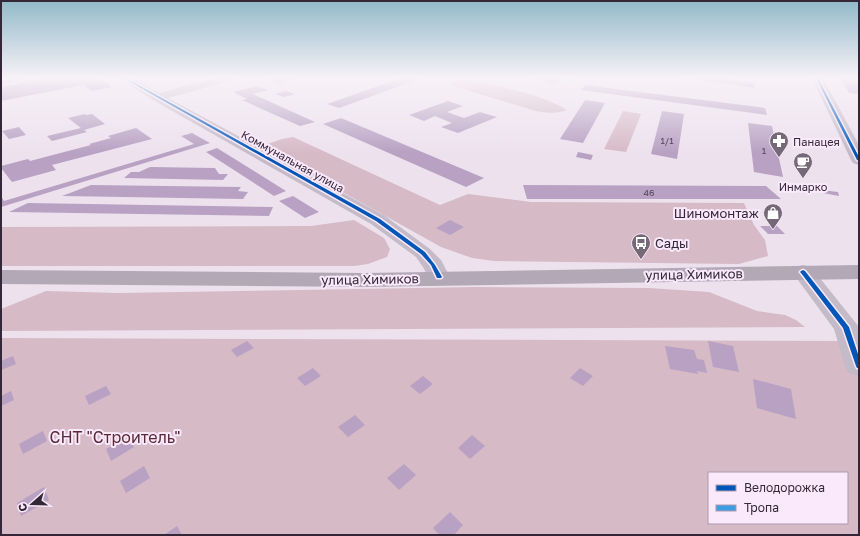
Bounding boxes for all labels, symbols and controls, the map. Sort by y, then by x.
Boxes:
street label: Коммунальная улица [239,127,347,195]
pharmacy icon: Панацея [768,130,790,158]
house number: 1/1 [660,135,674,146]
place label: Панацея [793,135,840,148]
house number: 1 [762,145,767,156]
cafe icon: Инмарко [792,151,814,179]
place label: Инмарко [779,180,828,193]
house number: 46 [644,187,654,198]
shop icon: Шиномонтаж [762,202,784,230]
place label: Шиномонтаж [674,205,760,221]
bus stop icon: Сады [630,232,652,260]
place label: Сады [655,235,689,251]
street label: улица Химиков [645,265,743,283]
street label: улица Химиков [321,270,419,288]
park label: СНТ "Строитель" [50,427,180,447]
legend [708,472,848,524]
text: Велодорожка [744,480,825,495]
north arrow [12,484,52,524]
text: Тропа [744,500,779,515]
text: С [15,502,30,513]

